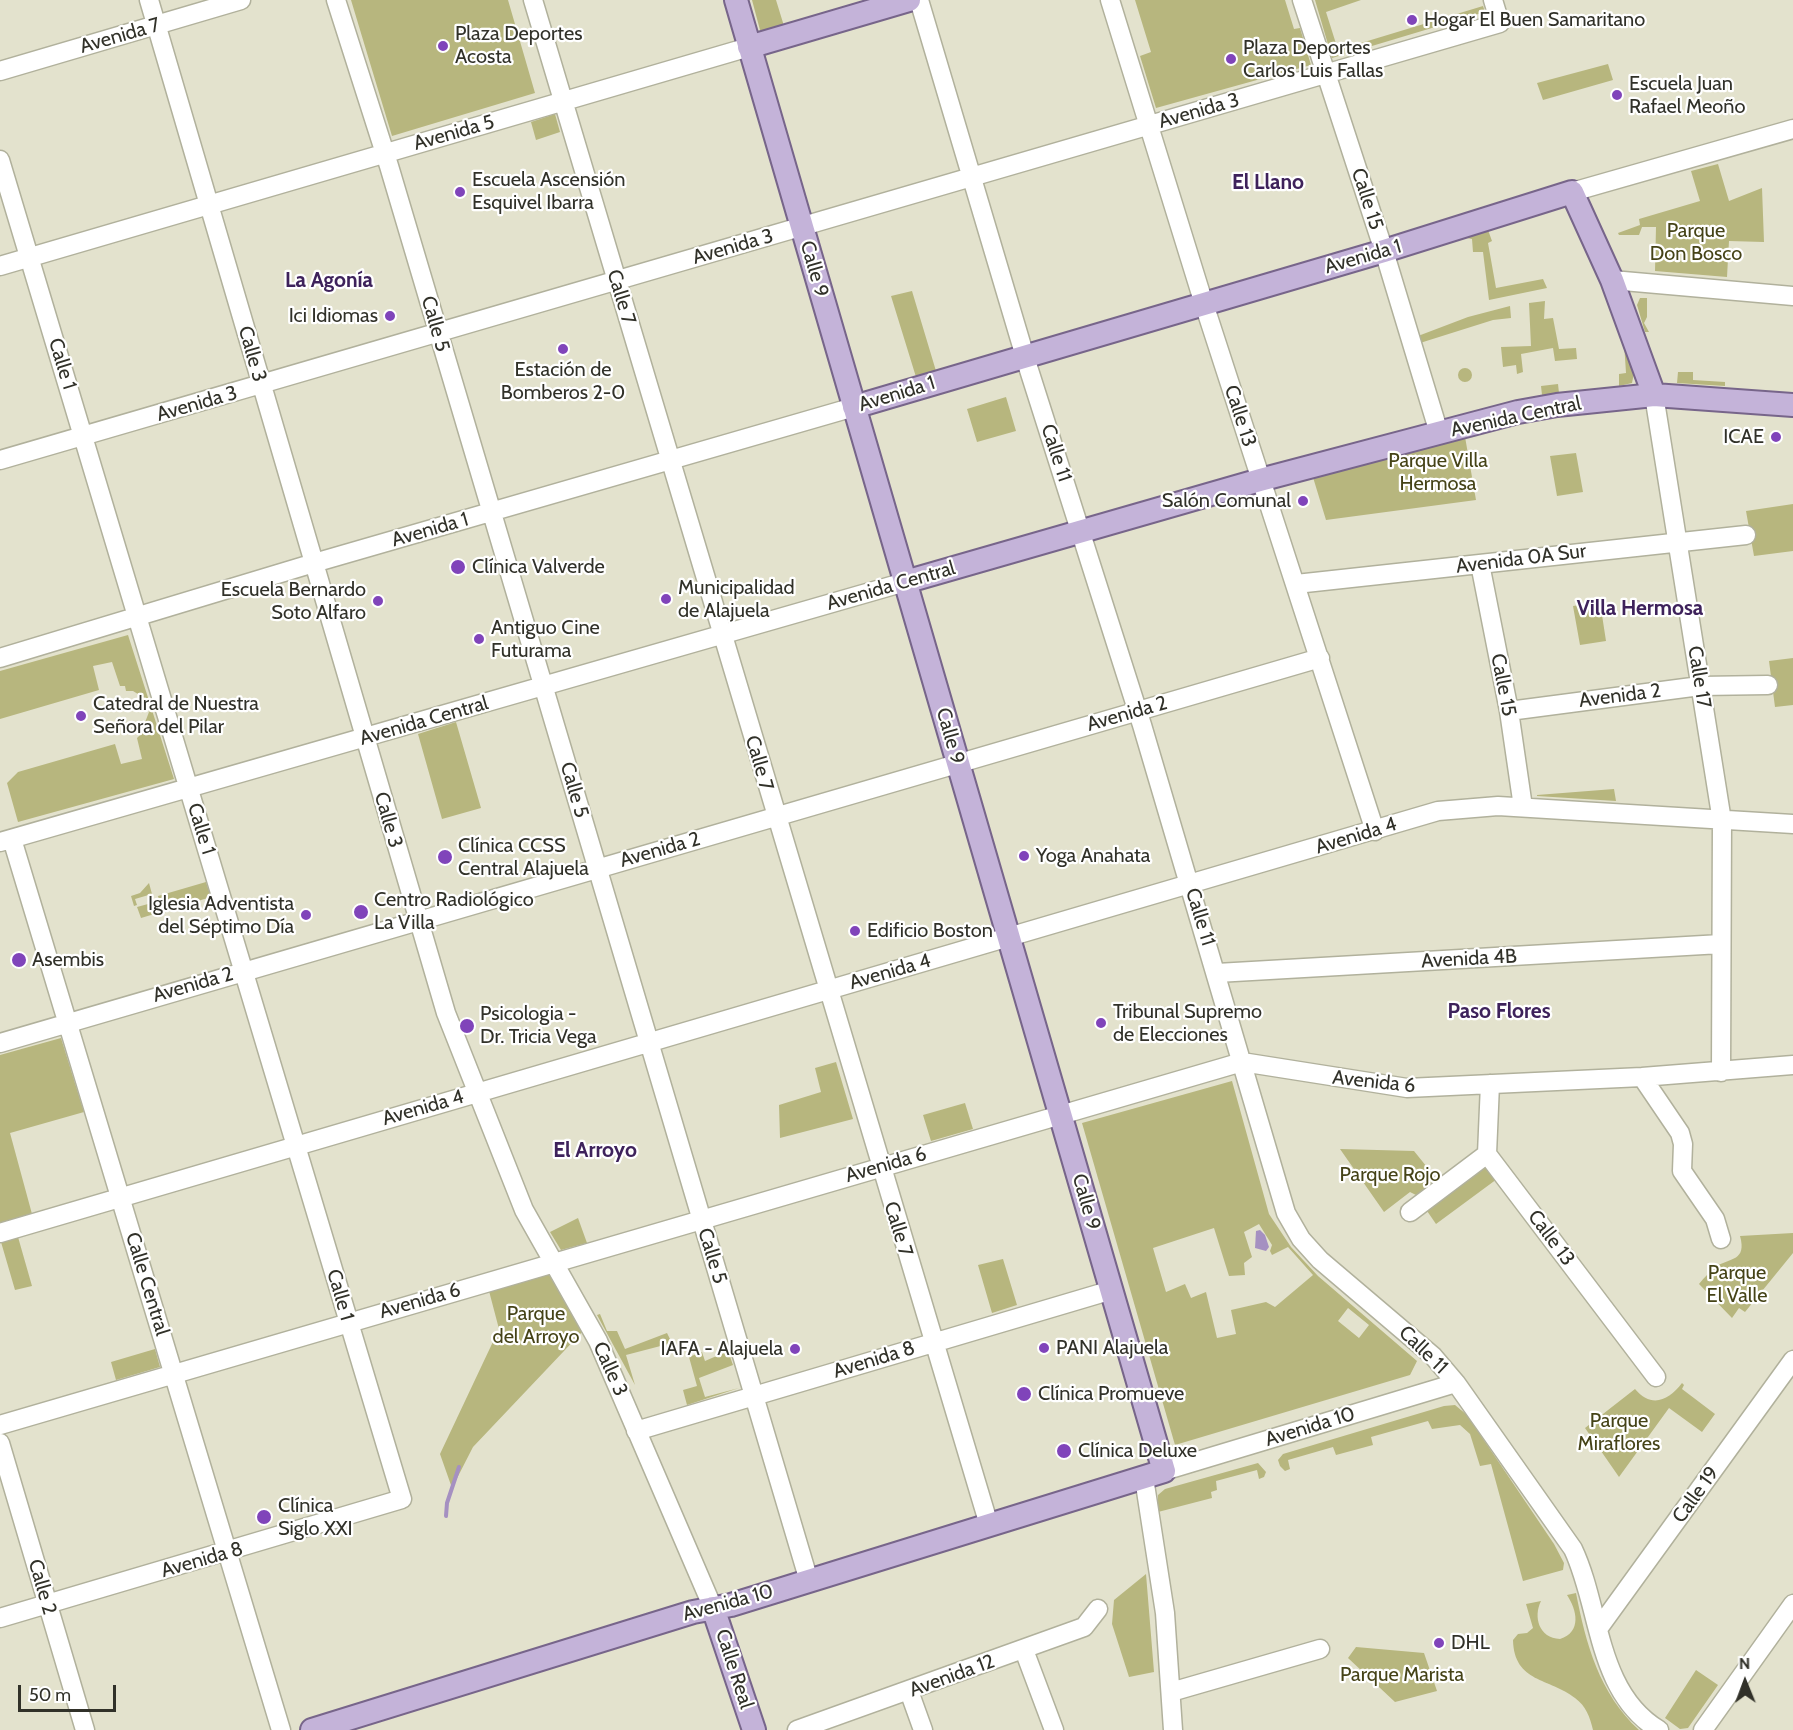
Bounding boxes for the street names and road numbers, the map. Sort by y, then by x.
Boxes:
street label: Avenida 7 [77,13,163,59]
street label: Avenida 3 [1156,88,1242,134]
street label: Avenida 5 [411,110,497,156]
street label: Calle 15 [1346,165,1388,233]
street label: Avenida 3 [690,224,776,270]
street label: Avenida 1 [1322,235,1404,279]
street label: Calle 9 [795,238,833,300]
street label: Calle 7 [601,267,641,327]
street label: Calle 5 [416,293,454,355]
street label: Calle 3 [233,323,271,385]
street label: Calle 1 [43,335,81,393]
street label: Avenida 1 [856,371,938,417]
street label: Avenida 3 [154,381,240,427]
street label: Calle 13 [1219,382,1261,450]
street label: Avenida Central [1449,391,1583,443]
street label: Calle 11 [1035,421,1077,485]
street label: Avenida 1 [389,508,471,552]
street label: Avenida 0A Sur [1454,539,1588,579]
street label: Avenida Central [824,556,958,616]
street label: Calle 17 [1682,644,1716,710]
street label: Calle 15 [1485,652,1521,718]
street label: Avenida 2 [1578,679,1662,713]
street label: Avenida Central [357,691,491,751]
street label: Avenida 2 [1084,691,1170,737]
street label: Calle 9 [931,705,969,767]
street label: Calle 7 [740,733,778,793]
street label: Calle 5 [555,759,593,821]
street label: Calle 3 [369,789,407,851]
street label: Calle 1 [182,800,220,858]
street label: Avenida 4 [1312,812,1400,860]
street label: Avenida 2 [617,827,703,873]
street label: Calle 11 [1180,885,1220,949]
street label: Avenida 4B [1421,945,1517,973]
street label: Avenida 4 [846,949,934,995]
street label: Avenida 2 [150,962,236,1008]
street label: Avenida 6 [1331,1066,1417,1098]
street label: Avenida 4 [379,1085,467,1131]
street label: Avenida 6 [843,1142,929,1188]
street label: Calle 9 [1067,1171,1105,1233]
street label: Calle 7 [878,1199,918,1259]
street label: Calle 13 [1522,1205,1580,1271]
street label: Calle 5 [692,1225,732,1287]
street label: Calle Central [120,1230,174,1338]
street label: Calle 1 [321,1266,359,1324]
street label: Avenida 6 [377,1278,463,1324]
street label: Calle 11 [1393,1321,1453,1379]
street label: Avenida 8 [830,1336,918,1384]
street label: Calle 3 [587,1338,633,1400]
street label: Avenida 10 [1262,1402,1358,1452]
street label: Calle 19 [1668,1462,1724,1528]
street label: Avenida 8 [158,1537,246,1583]
street label: Calle 2 [23,1557,61,1617]
street label: Avenida 10 [680,1579,776,1627]
street label: Calle Real [710,1626,758,1712]
street label: Avenida 12 [906,1649,998,1703]

